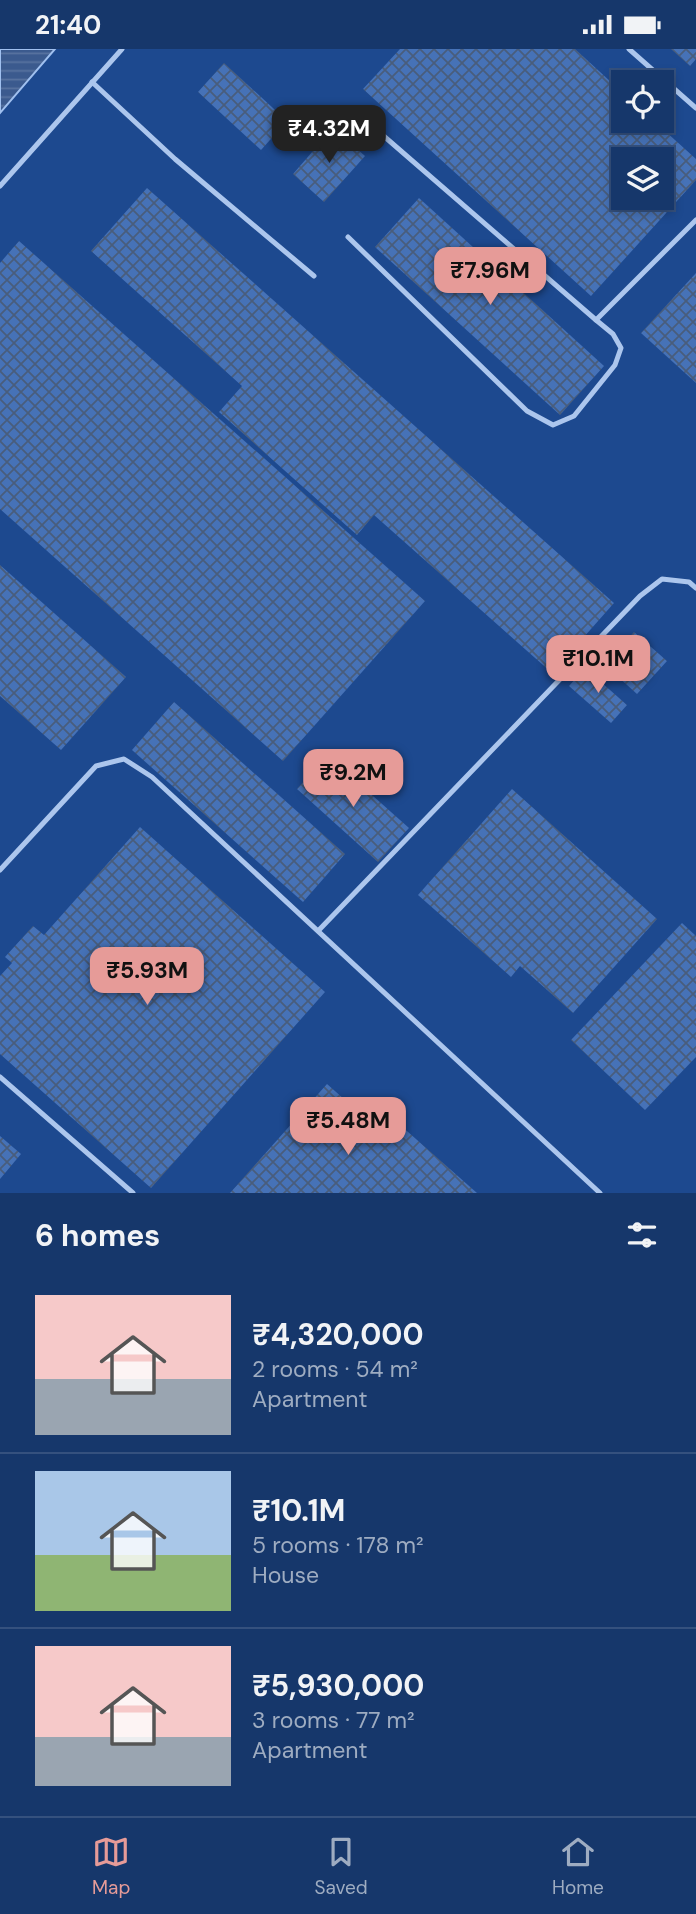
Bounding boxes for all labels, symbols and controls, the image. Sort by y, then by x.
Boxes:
text: 21:40 [35,8,101,42]
map controls [611,70,674,210]
button: locate [611,70,674,133]
pin: ₹4.32M [272,106,386,165]
text: ₹4.32M [288,113,370,143]
button: layers [611,147,674,210]
pin: ₹7.96M [433,247,547,307]
text: ₹7.96M [450,255,530,285]
pin: ₹10.1M [541,635,655,695]
text: ₹10.1M [562,643,634,673]
pin: ₹9.2M [304,749,402,809]
text: ₹9.2M [319,757,387,787]
pin: ₹5.93M [90,947,204,1007]
text: ₹5.93M [106,955,188,985]
pin: ₹5.48M [291,1097,405,1157]
text: ₹5.48M [306,1105,390,1135]
text: 6 homes [35,1216,160,1255]
icon: filters [623,1216,661,1254]
text: ₹4,320,000 [252,1315,424,1354]
icon: home [91,1323,175,1407]
text: 2 rooms · 54 m² [252,1354,418,1384]
text: Apartment [252,1384,367,1414]
text: ₹10.1M [252,1491,345,1530]
icon: home [91,1499,175,1583]
text: 5 rooms · 178 m² [252,1530,424,1560]
text: House [252,1560,319,1590]
text: ₹5,930,000 [252,1666,424,1705]
icon: home [91,1674,175,1758]
text: 3 rooms · 77 m² [252,1705,415,1735]
text: Apartment [252,1735,367,1765]
tab: Map [92,1833,130,1900]
tab: Saved [315,1833,368,1900]
tab: Home [552,1833,604,1900]

